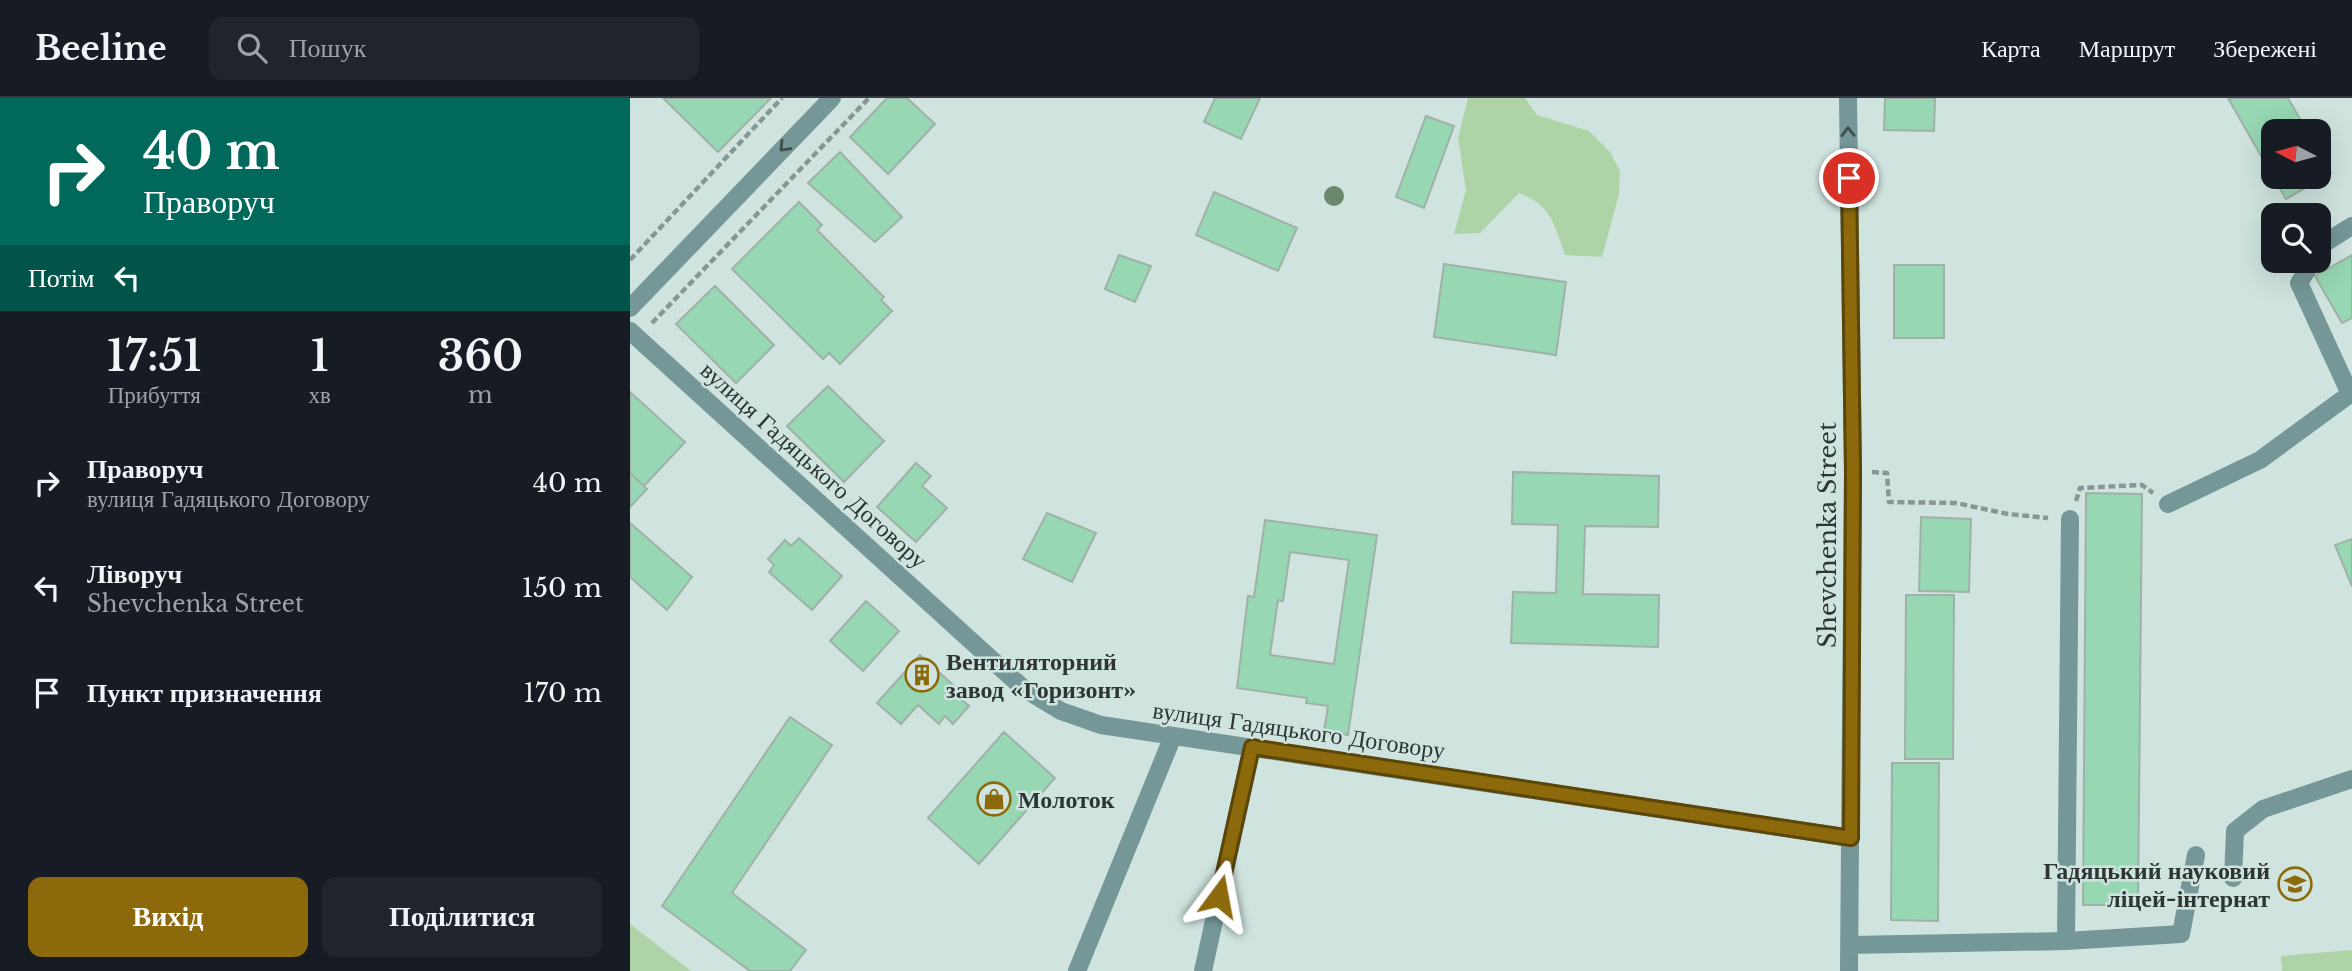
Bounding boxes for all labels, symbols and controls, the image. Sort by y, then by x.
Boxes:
search box [209,17,699,80]
text: Beeline [35,28,167,69]
icon: search [233,29,271,67]
text: Пошук [289,32,366,64]
text: Карта [1981,34,2041,63]
text: Маршрут [2079,34,2175,63]
text: Збережені [2213,34,2317,63]
north arrow [2261,119,2331,189]
map controls [2261,119,2331,273]
text: 40 m [143,121,280,182]
icon: right [28,126,119,217]
one-way arrow [1840,127,1856,137]
one-way arrow [780,139,793,152]
pin [1819,148,1879,208]
icon: arrive [1830,159,1868,197]
text: Праворуч [143,182,275,222]
button: search [2261,203,2331,273]
icon: left [108,259,146,297]
text: Потім [28,262,94,294]
text: 17:51 [107,330,202,382]
text: 1 [310,330,329,382]
text: 360 [438,330,523,382]
street label: вулиця Гадяцького Договору [695,356,933,574]
text: Прибуття [108,381,201,409]
text: хв [309,381,331,409]
text: m [468,381,493,409]
street label: Shevchenka Street [1813,422,1842,648]
text: Праворуч [87,453,203,485]
icon: right [28,464,66,502]
text: 40 m [533,467,602,499]
text: вулиця Гадяцького Договору [87,485,370,513]
text: Ліворуч [87,558,182,590]
icon: left [28,569,66,607]
text: 150 m [522,572,602,604]
text: Shevchenka Street [87,590,304,618]
place label: Вентиляторний завод «Горизонт» [946,647,1136,704]
building icon: Вентиляторний завод «Горизонт» [903,656,941,694]
icon: arrive [28,674,66,712]
text: Пункт призначення [87,677,322,709]
text: 170 m [523,677,602,709]
street label: вулиця Гадяцького Договору [1151,695,1447,765]
shop icon: Молоток [975,780,1013,818]
place label: Молоток [1018,785,1115,814]
place label: Гадяцький науковий ліцей-інтернат [2043,856,2270,913]
position arrow [1182,859,1256,933]
school or university icon: Гадяцький науковий ліцей-інтернат [2276,865,2314,903]
button: Вихід [28,877,308,957]
button: Поділитися [322,877,602,957]

